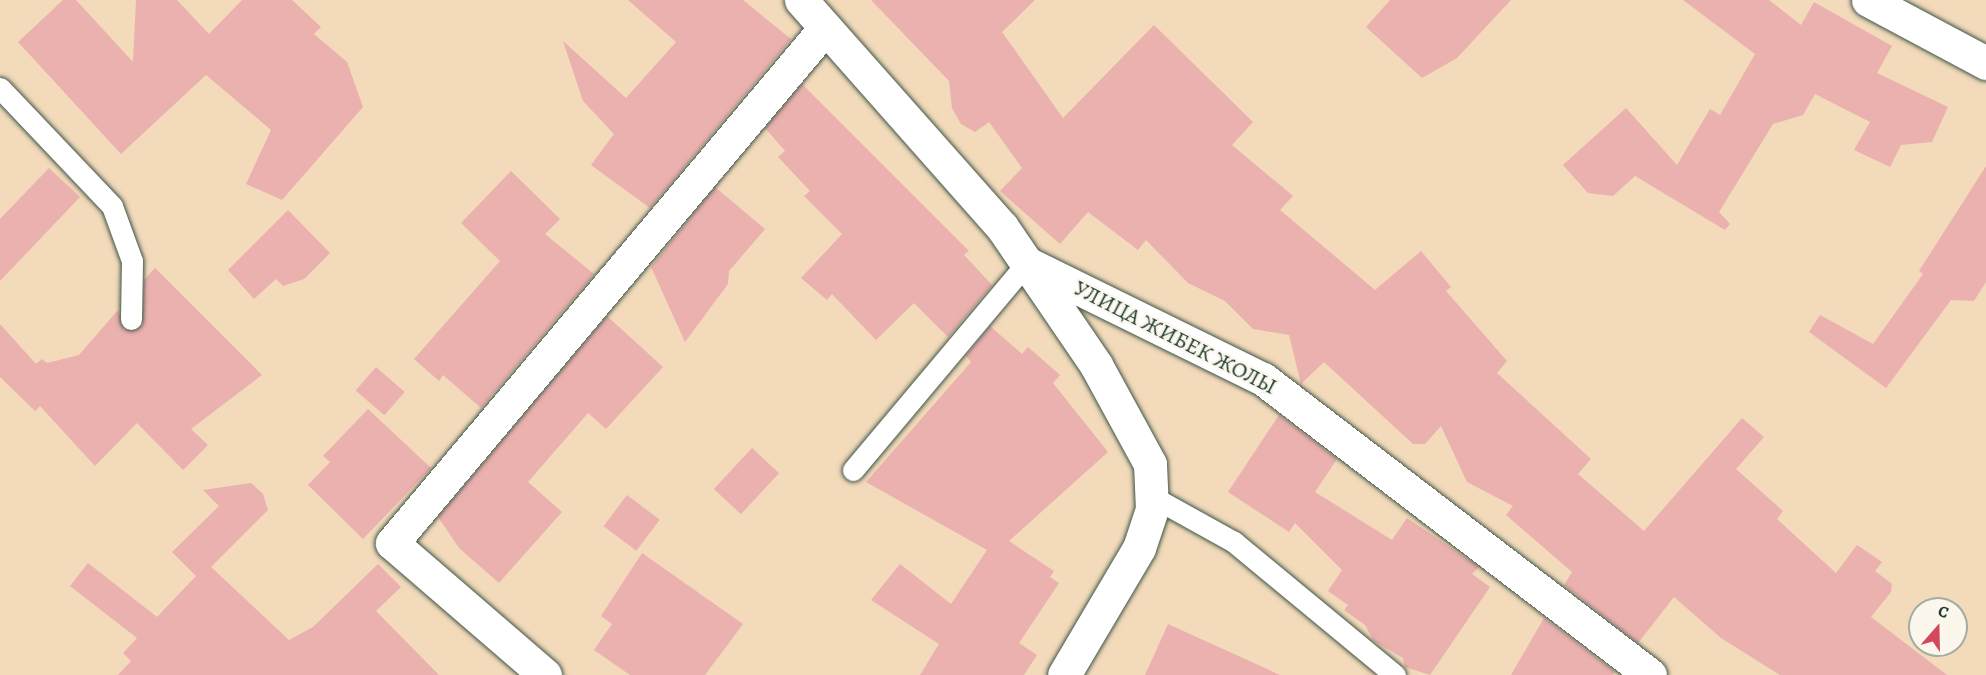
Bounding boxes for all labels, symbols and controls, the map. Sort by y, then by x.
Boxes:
street label: УЛИЦА ЖИБЕК ЖОЛЫ [1069,275,1281,401]
north arrow [1908,597,1968,657]
text: С [1935,600,1952,624]

